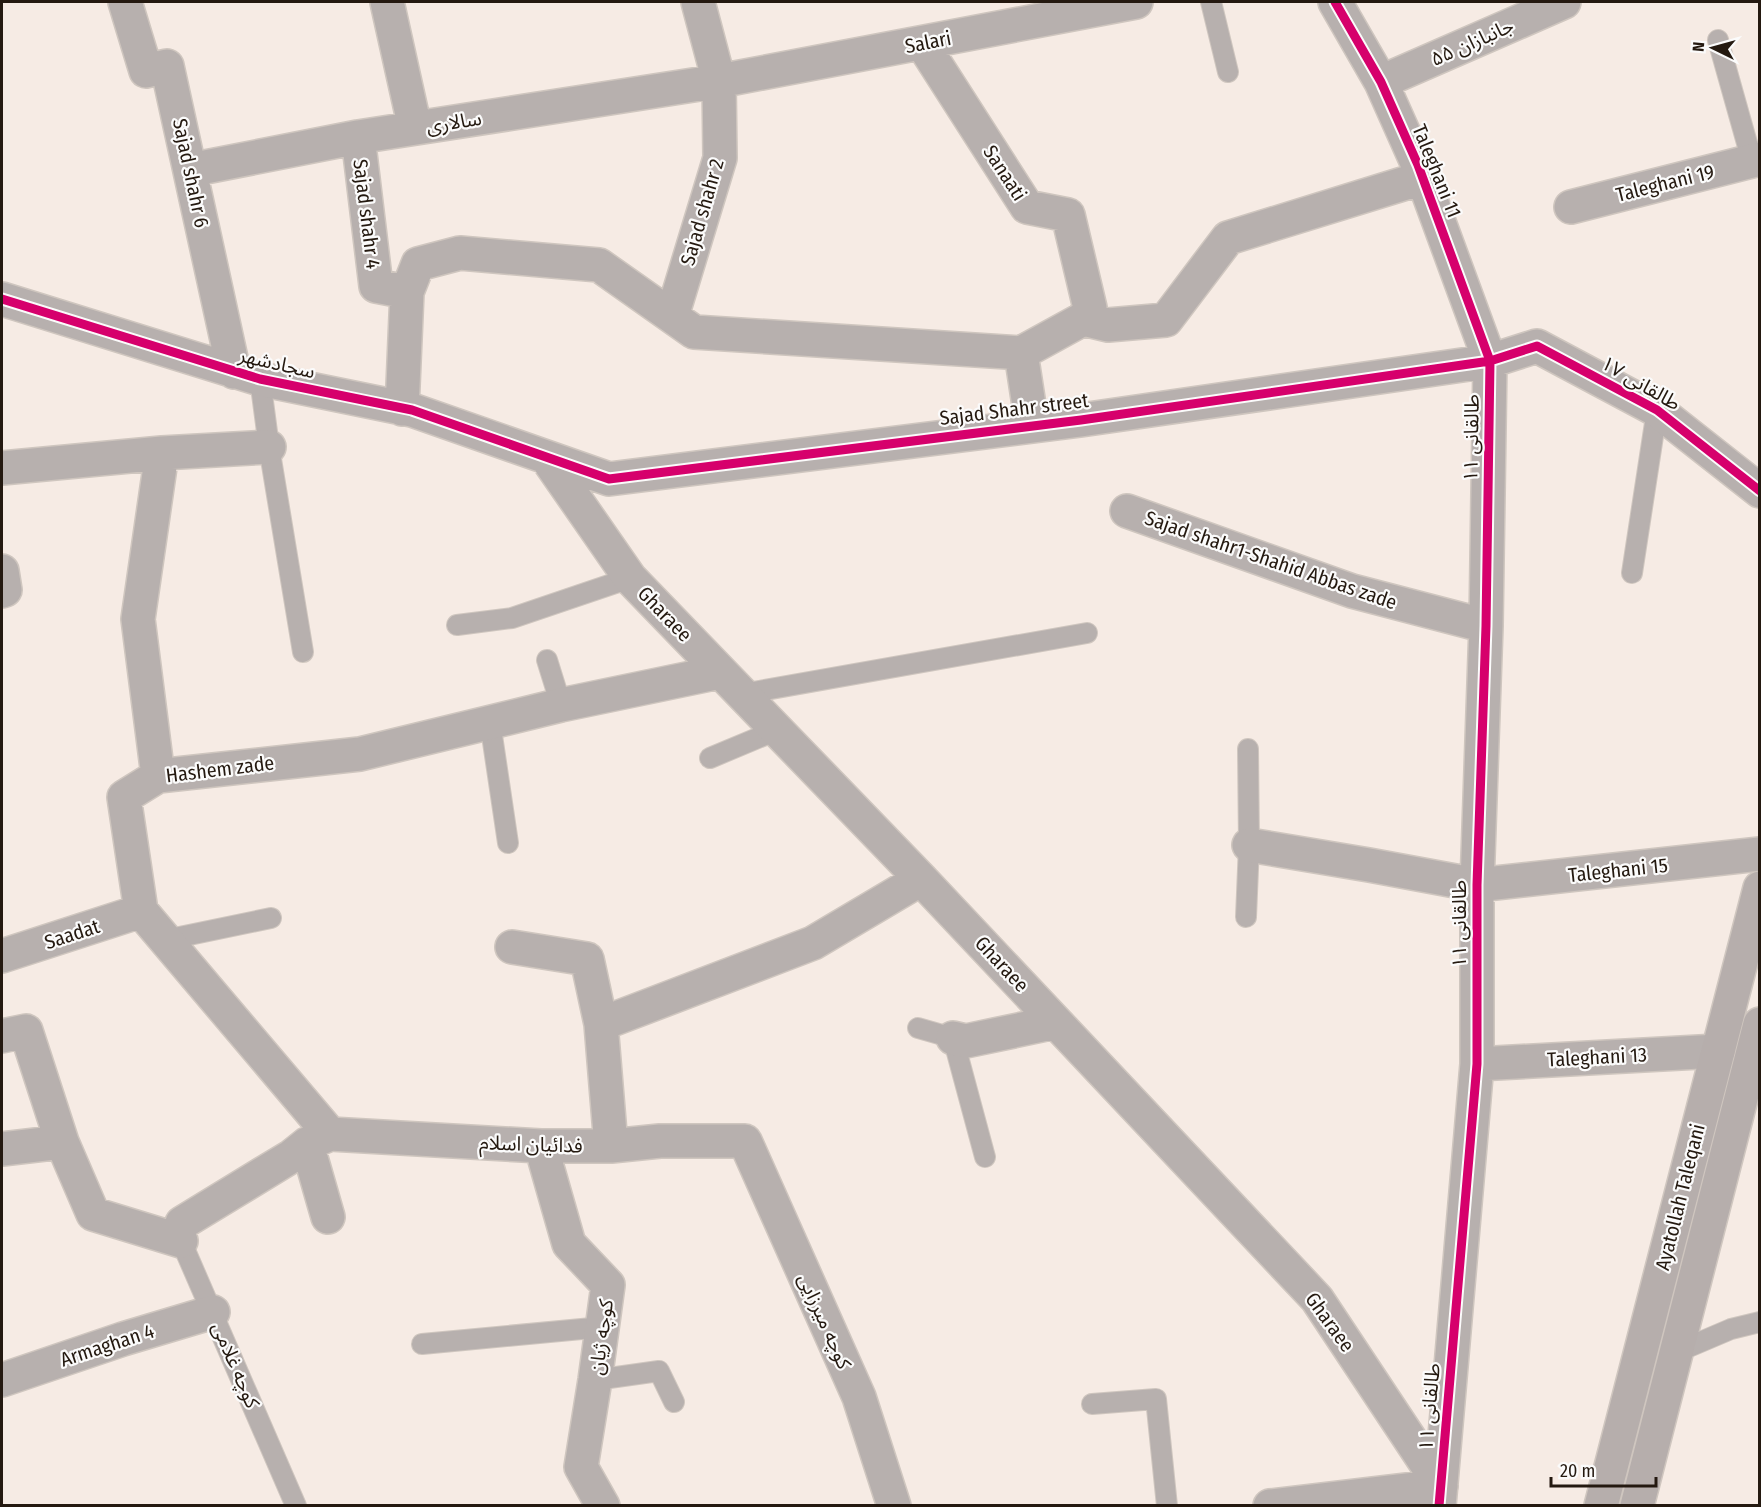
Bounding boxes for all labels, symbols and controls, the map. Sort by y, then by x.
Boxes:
street label: جانبازان ۵۵ [1427,13,1517,71]
north arrow [1683,18,1743,78]
street label: Salari [903,26,953,58]
text: N [1689,41,1708,52]
street label: سالاری [425,106,483,138]
street label: Sajad shahr 6 [168,116,214,230]
street label: Taleghani 11 [1407,121,1467,221]
street label: Sanaati [978,141,1032,205]
street label: Sajad shahr 2 [675,156,729,268]
street label: Sajad shahr 4 [348,158,386,271]
street label: Taleghani 19 [1613,159,1717,207]
street label: سجادشهر [236,342,317,383]
street label: طالقانی ۱۷ [1597,351,1685,415]
street label: Sajad Shahr street [938,388,1090,430]
street label: طالقانی ۱۱ [1458,394,1484,482]
street label: Sajad shahr1-Shahid Abbas zade [1142,506,1400,614]
street label: Gharaee [633,581,697,647]
street label: Hashem zade [164,750,276,788]
street label: Taleghani 15 [1567,853,1669,887]
street label: طالقانی ۱۱ [1447,880,1471,968]
street label: Saadat [41,914,103,954]
street label: Gharaee [970,931,1034,997]
street label: Taleghani 13 [1547,1042,1647,1072]
street label: Ayatollah Taleqani [1650,1121,1710,1273]
street label: فدائیان اسلام [479,1130,583,1161]
street label: کوچه میرزایی [792,1269,857,1374]
street label: Gharaee [1300,1288,1360,1356]
street label: کوچه ژیان [584,1297,619,1377]
street label: Armaghan 4 [57,1318,157,1371]
street label: کوچه غلامی [206,1318,265,1413]
street label: طالقانی ۱۱ [1413,1362,1445,1452]
scale bar [1551,1450,1656,1488]
text: 20 m [1560,1460,1595,1482]

